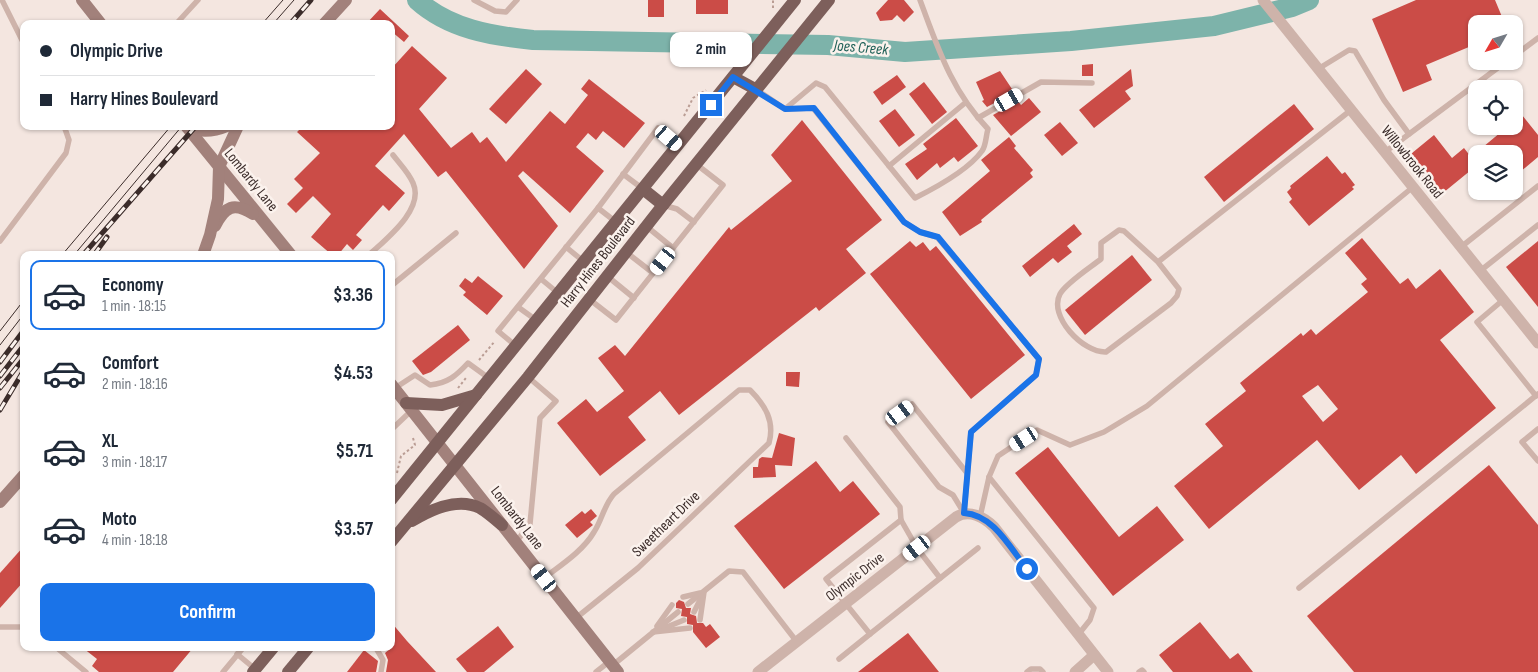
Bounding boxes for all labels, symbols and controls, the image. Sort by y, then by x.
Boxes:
north arrow [1468,15,1522,70]
map controls [1468,15,1523,200]
callout: 2 min [670,32,752,68]
water label: Joes Creek [832,36,890,60]
text: Olympic Drive [70,40,163,63]
text: 2 min [696,40,726,59]
button: locate [1468,80,1523,135]
car [992,86,1025,114]
text: Harry Hines Boulevard [70,88,218,111]
route end [700,94,722,116]
car [652,122,685,154]
street label: Willowbrook Road [1377,122,1447,202]
street label: Lombardy Lane [220,145,282,215]
button: layers [1468,145,1523,200]
street label: Harry Hines Boulevard [556,213,640,311]
car [647,245,678,277]
icon: car [42,273,87,318]
text: Economy [102,274,164,297]
text: $3.36 [333,284,373,307]
text: 1 min · 18:15 [102,297,166,316]
icon: car [42,351,87,396]
text: Comfort [102,352,159,375]
text: $4.53 [333,362,373,385]
text: 2 min · 18:16 [102,375,168,394]
car [883,398,916,428]
car [1007,425,1040,453]
icon: car [42,429,87,474]
text: XL [102,430,118,453]
text: $5.71 [336,440,373,463]
text: 3 min · 18:17 [102,453,167,472]
street label: Lombardy Lane [486,482,548,554]
street label: Sweetheart Drive [628,487,704,561]
icon: car [42,507,87,552]
text: Moto [102,508,137,531]
text: $3.57 [334,518,373,541]
text: 4 min · 18:18 [102,531,168,550]
car [900,533,933,563]
street label: Olympic Drive [822,548,888,606]
route start [1016,558,1038,580]
car [528,562,559,594]
button: Confirm [40,583,375,641]

